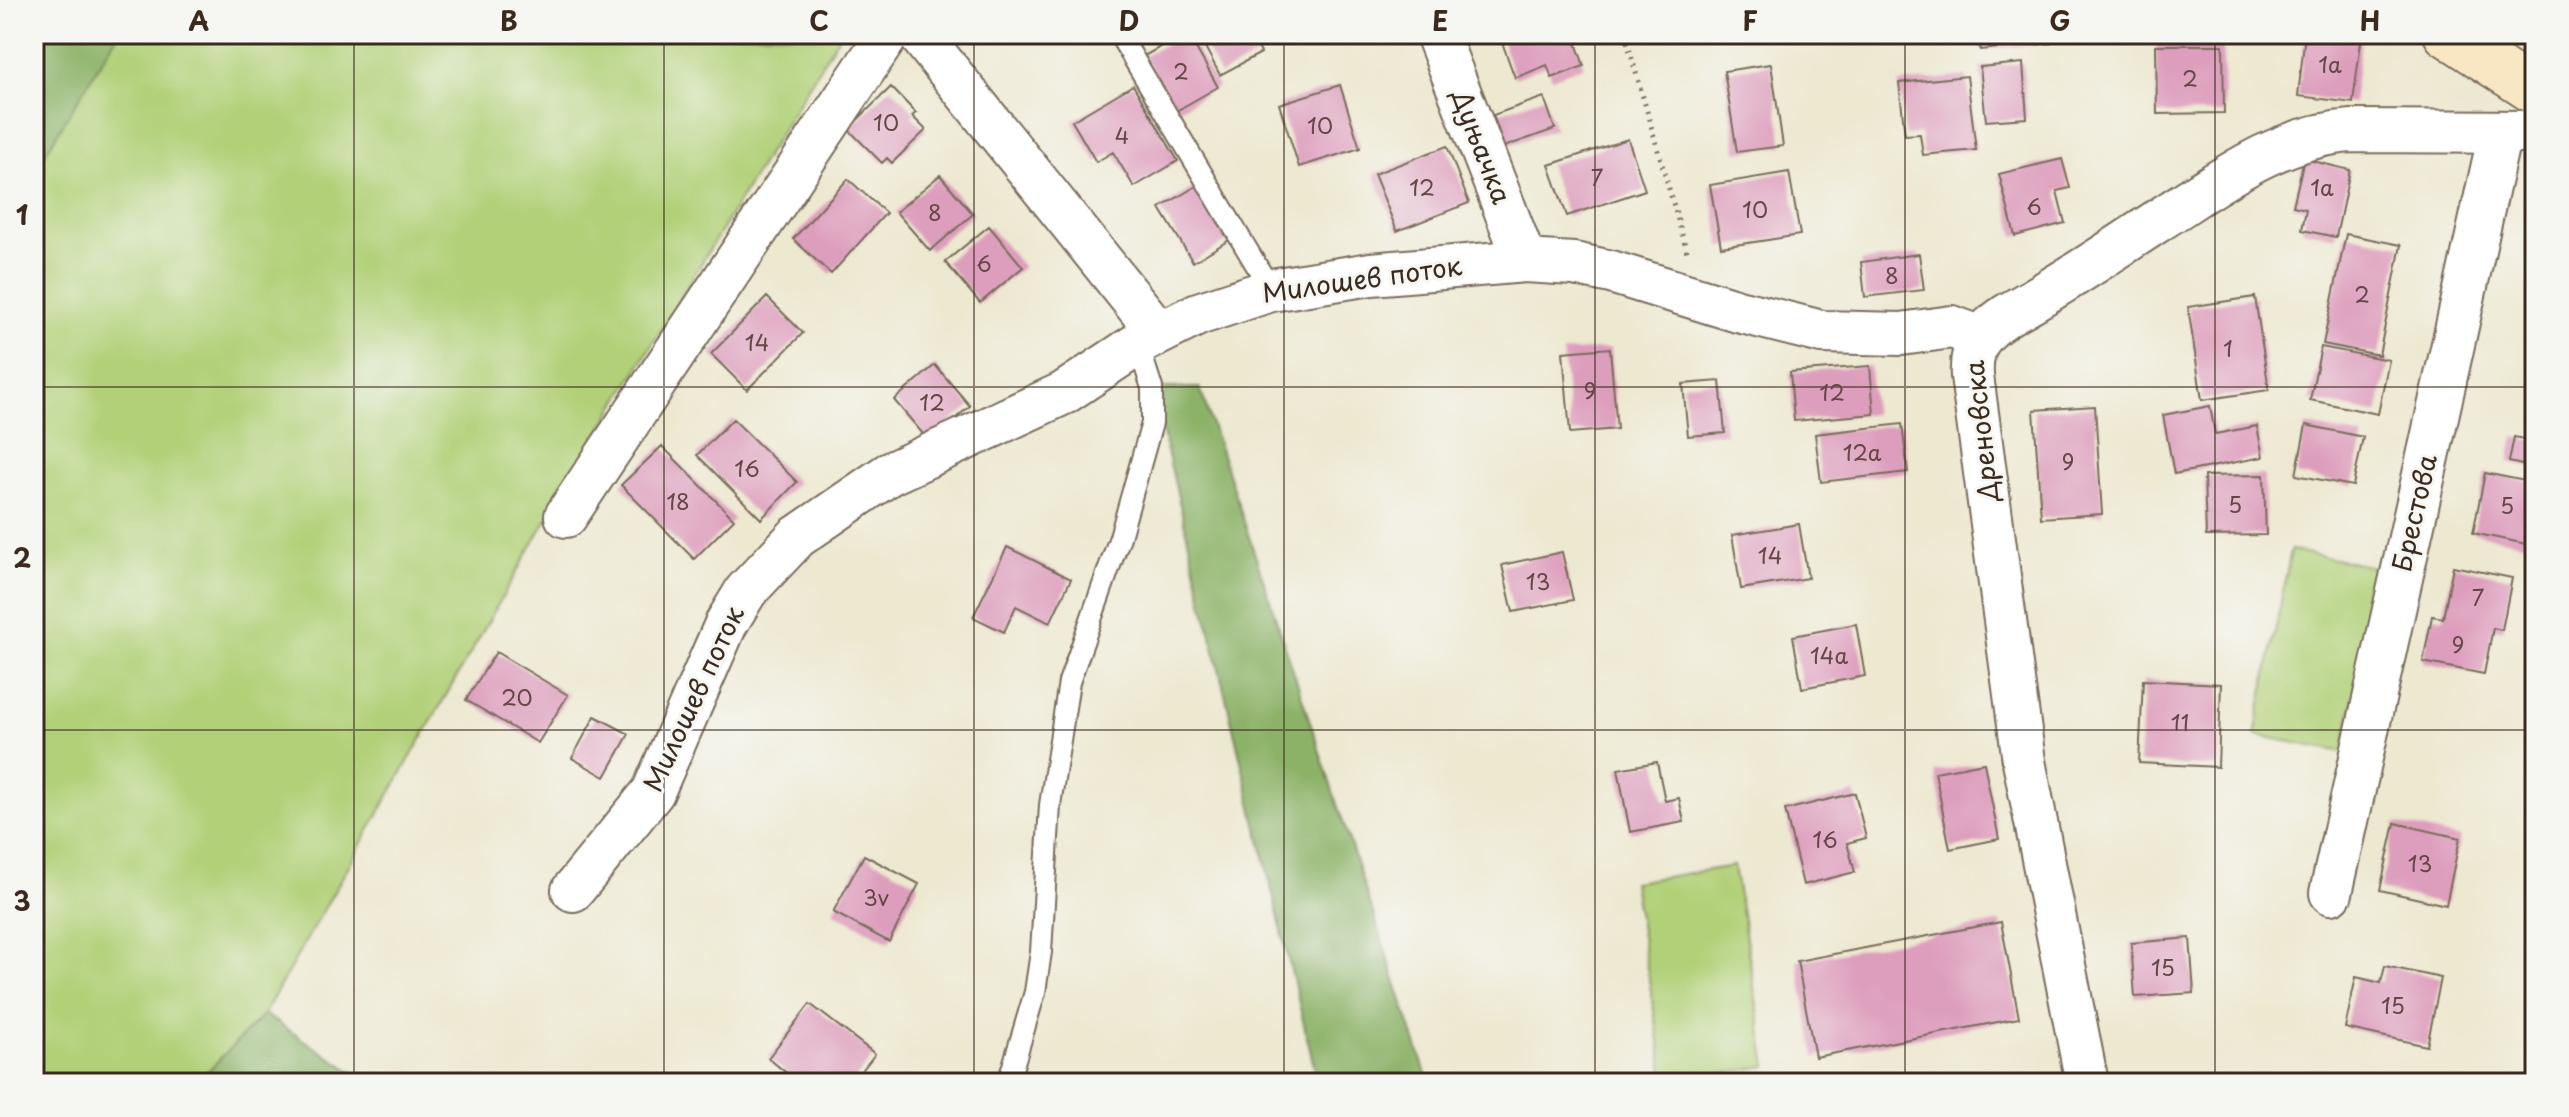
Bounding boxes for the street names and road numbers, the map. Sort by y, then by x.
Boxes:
street label: Дуњачка [1442,83,1522,210]
street label: Милошев поток [1259,245,1465,312]
street label: Дреновска [1954,358,2007,505]
street label: Брестова [2381,450,2446,575]
street label: Милошев поток [632,598,753,798]

